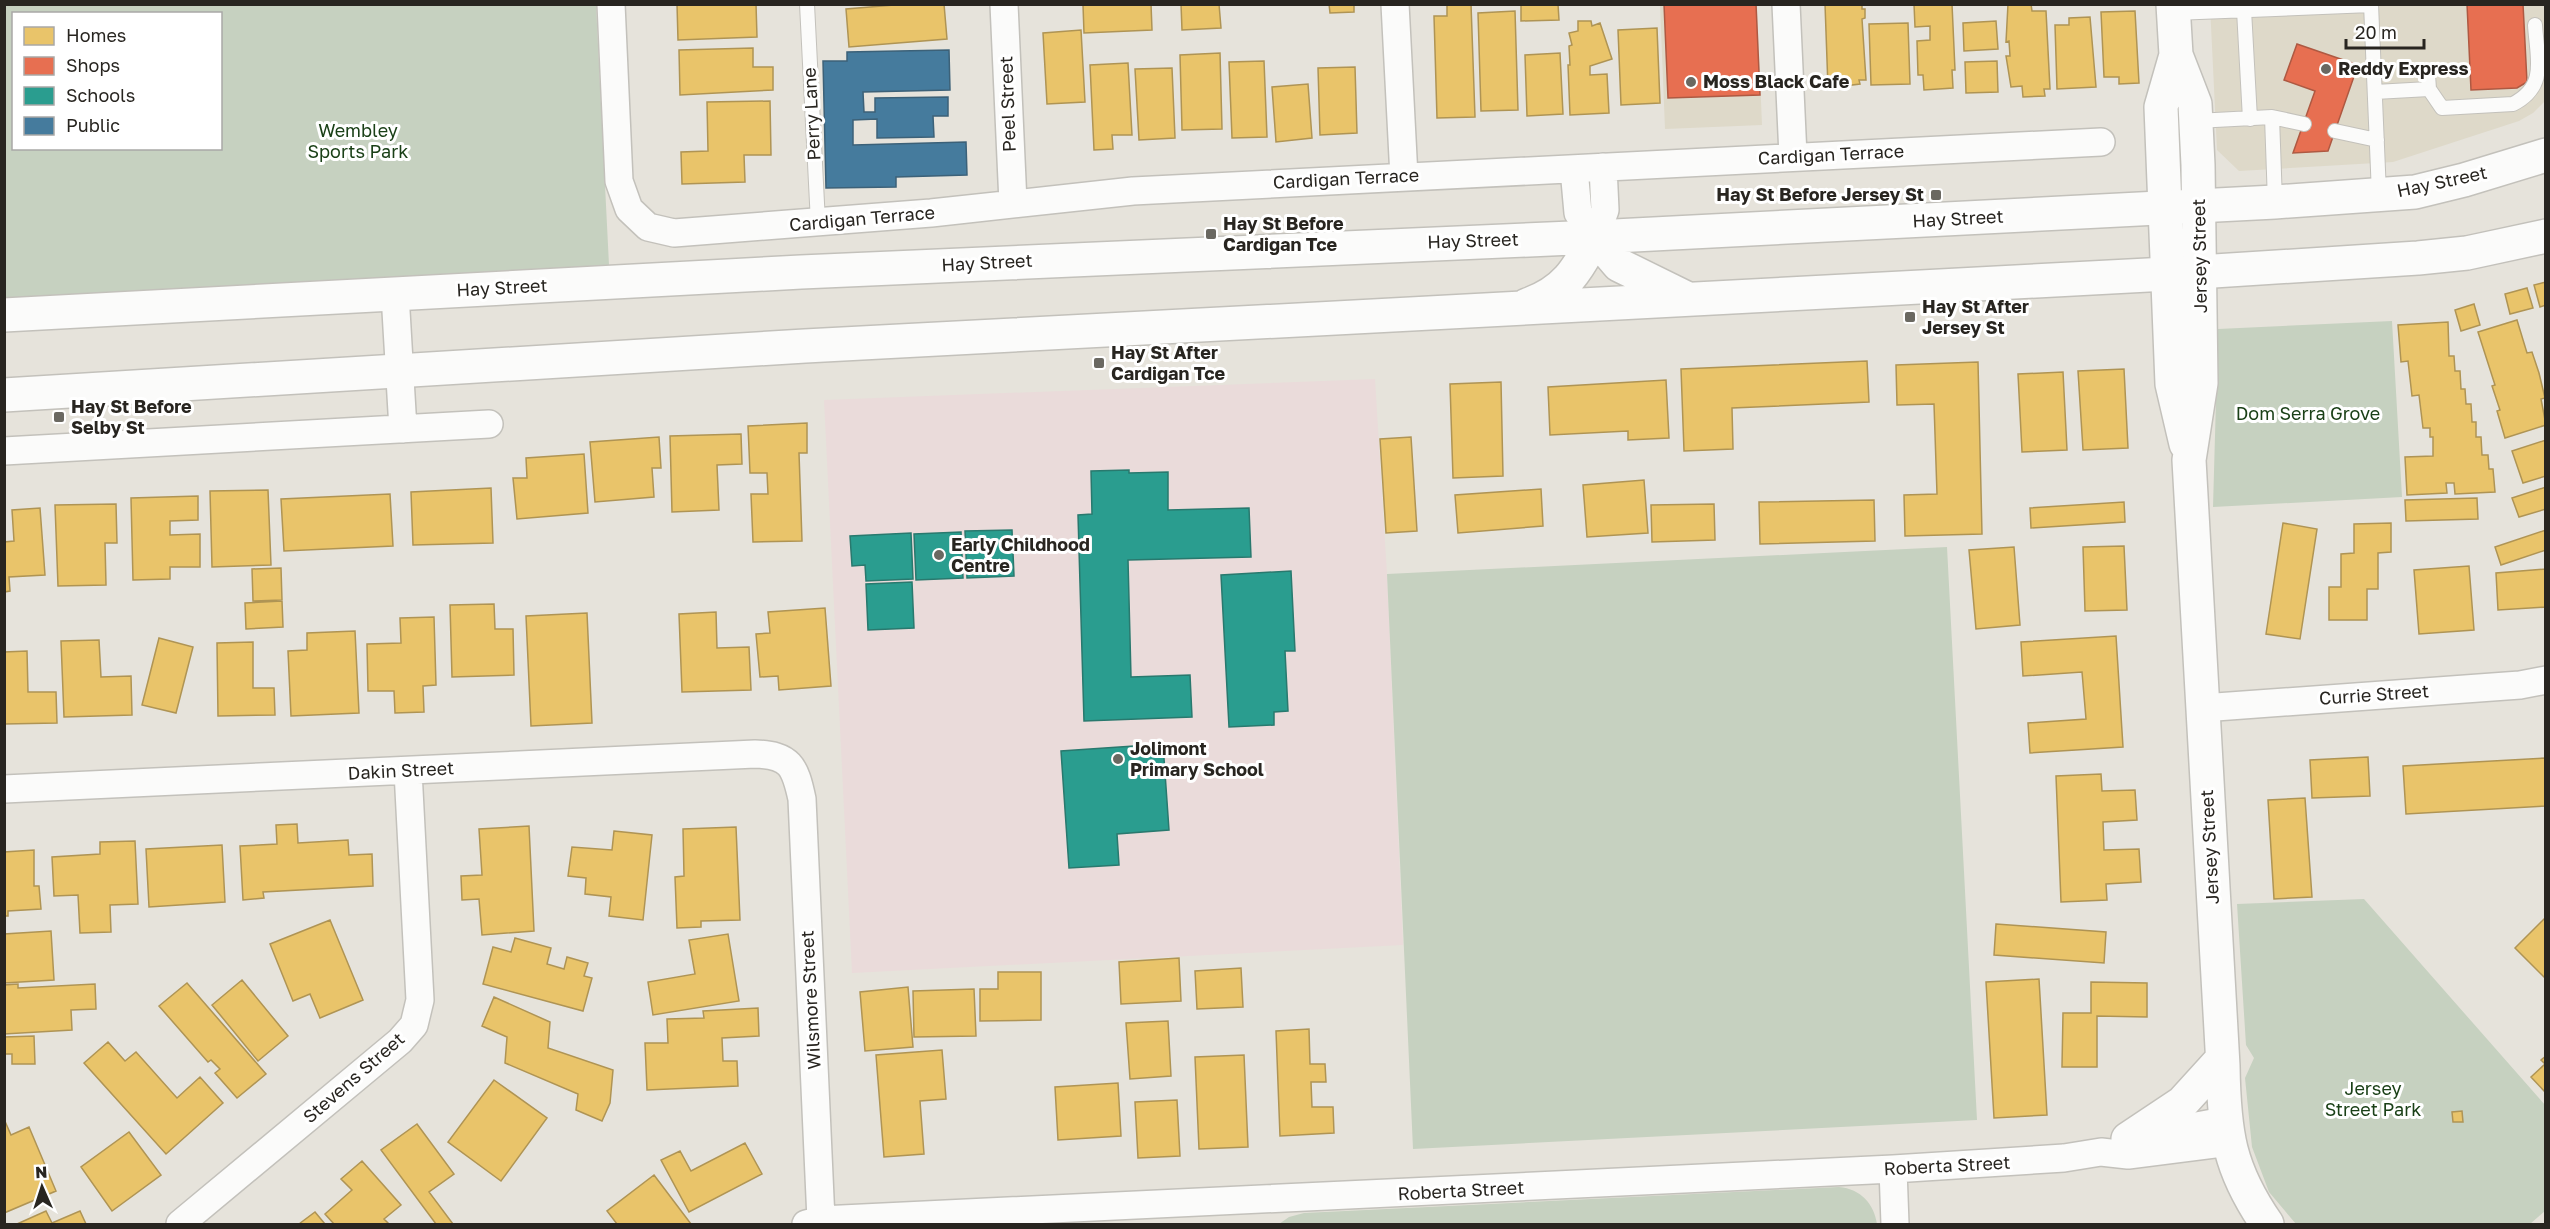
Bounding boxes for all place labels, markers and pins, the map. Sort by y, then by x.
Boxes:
place label: Reddy Express [2338,57,2469,79]
marker: Reddy Express [2319,62,2333,76]
place label: Moss Black Cafe [1703,70,1850,92]
marker: Moss Black Cafe [1684,75,1698,89]
place label: Hay St Before Jersey St [1716,183,1924,205]
marker: Hay St Before Jersey St [1929,188,1943,202]
place label: Hay St Before Cardigan Tce [1223,212,1344,255]
marker: Hay St Before Cardigan Tce [1204,227,1218,241]
place label: Hay St After Jersey St [1922,295,2029,338]
marker: Hay St After Jersey St [1903,310,1917,324]
place label: Hay St After Cardigan Tce [1111,341,1225,384]
marker: Hay St After Cardigan Tce [1092,356,1106,370]
place label: Hay St Before Selby St [71,395,192,438]
marker: Hay St Before Selby St [52,410,66,424]
place label: Early Childhood Centre [951,533,1090,576]
marker: Early Childhood Centre [932,548,946,562]
place label: Jolimont Primary School [1130,737,1264,780]
marker: Jolimont Primary School [1111,752,1125,766]

